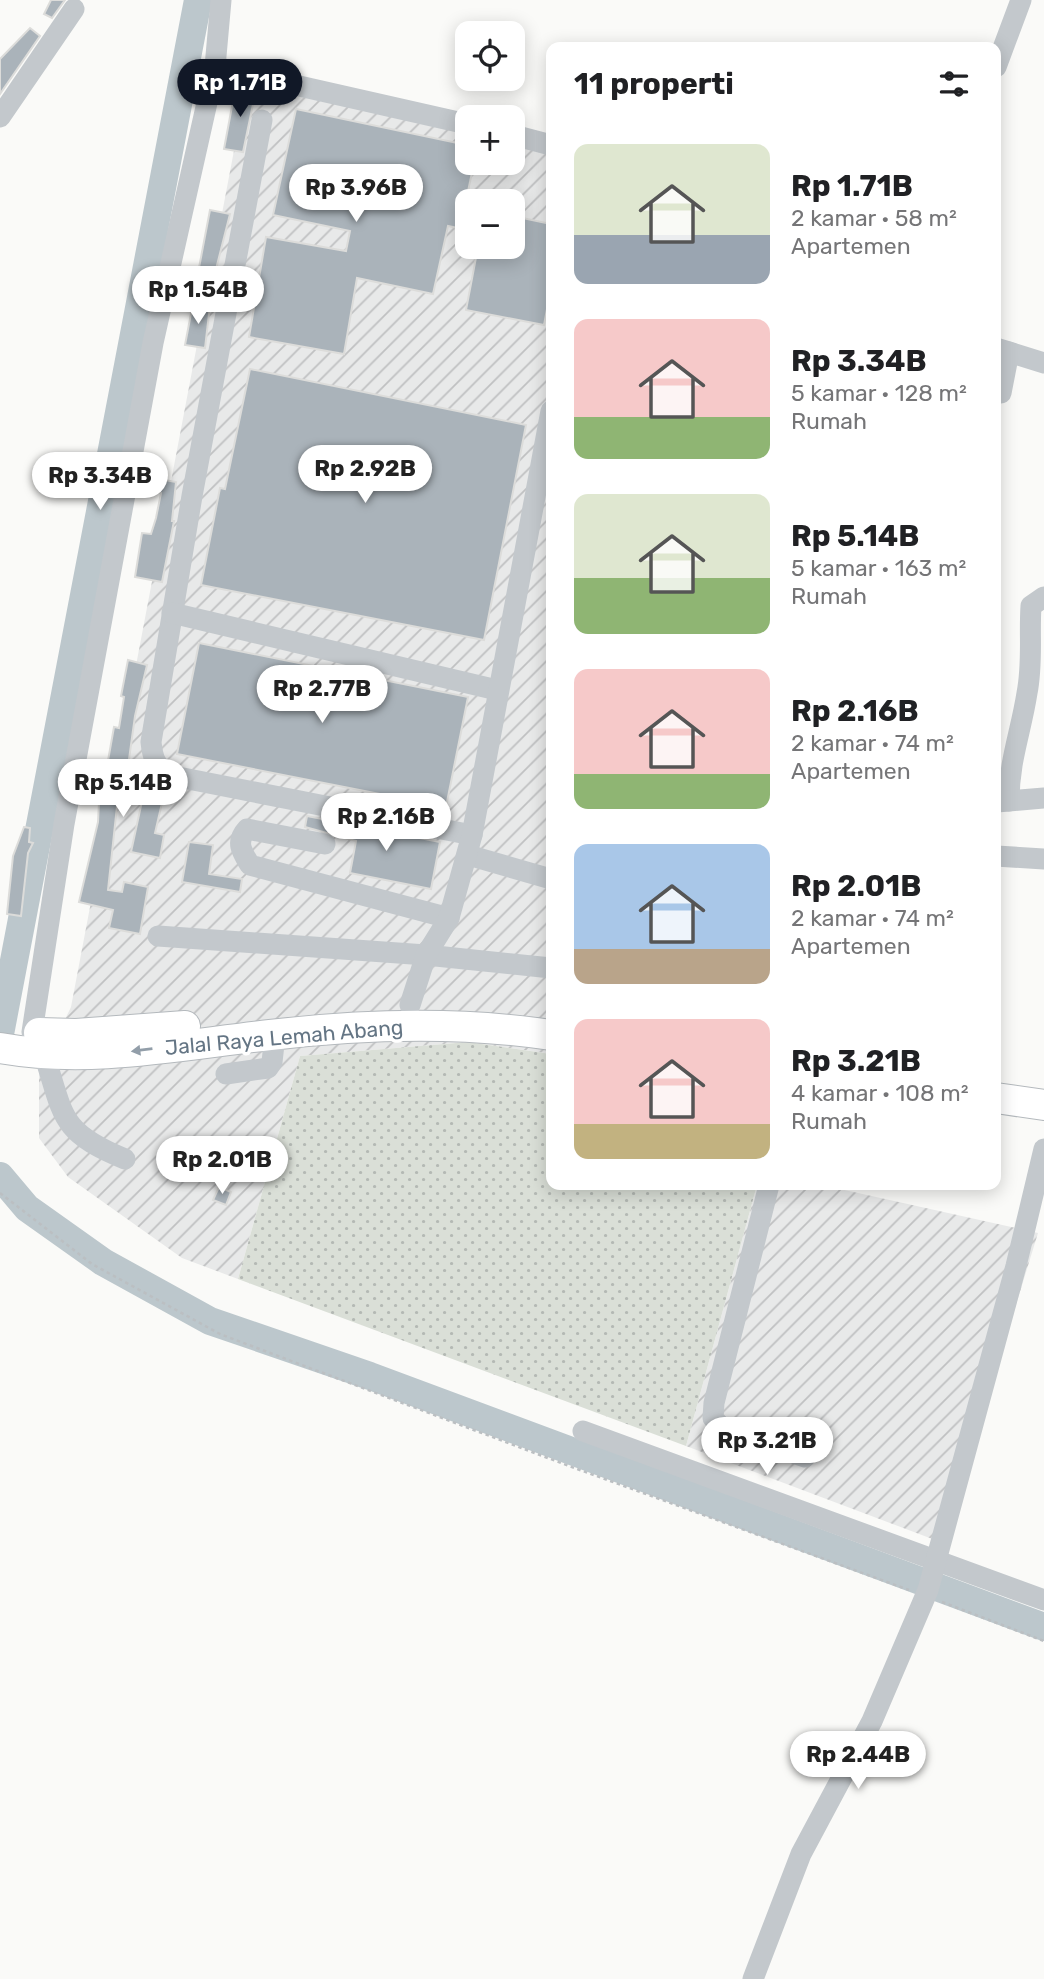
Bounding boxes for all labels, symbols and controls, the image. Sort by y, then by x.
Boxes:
map controls [455,21,525,259]
button: locate [455,21,525,91]
pin: Rp 1.71B [168,60,312,119]
icon: filters [935,65,973,103]
text: 11 properti [574,66,734,102]
text: Rp 1.71B [193,68,287,96]
button: + [455,105,525,175]
pin: Rp 3.96B [284,164,428,224]
text: Rp 1.71B [791,168,913,204]
icon: home [630,172,714,256]
text: Rp 3.96B [305,173,407,201]
button: − [455,189,525,259]
text: 2 kamar · 58 m² [791,204,957,232]
text: Apartemen [791,232,911,260]
pin: Rp 1.54B [126,266,270,326]
text: Rp 1.54B [148,275,248,303]
text: Rp 3.34B [791,343,927,379]
icon: home [630,347,714,431]
text: 5 kamar · 128 m² [791,379,967,407]
text: Rumah [791,407,867,435]
pin: Rp 2.92B [293,446,437,505]
pin: Rp 3.34B [28,452,172,512]
text: Rp 2.92B [314,454,416,482]
text: Rp 3.34B [48,461,152,489]
text: Rp 5.14B [791,518,919,554]
icon: home [630,522,714,606]
text: 5 kamar · 163 m² [791,554,966,582]
text: Rumah [791,582,867,610]
pin: Rp 2.77B [250,666,394,725]
text: Rp 2.77B [273,674,371,702]
text: Rp 2.16B [791,693,919,729]
icon: home [630,697,714,781]
text: 2 kamar · 74 m² [791,729,954,757]
text: Apartemen [791,757,911,785]
pin: Rp 5.14B [51,760,195,819]
text: Rp 5.14B [74,768,172,796]
pin: Rp 2.16B [314,794,458,853]
text: Rp 2.16B [337,802,435,830]
text: Rp 2.01B [791,868,921,904]
icon: home [630,872,714,956]
text: 2 kamar · 74 m² [791,904,954,932]
text: Apartemen [791,932,911,960]
street label: Jalal Raya Lemah Abang [164,1014,404,1060]
text: Rp 3.21B [791,1043,921,1079]
one-way arrow [131,1045,153,1056]
icon: home [630,1047,714,1131]
text: 4 kamar · 108 m² [791,1079,968,1107]
text: Rumah [791,1107,867,1135]
pin: Rp 2.01B [150,1136,294,1196]
text: Rp 2.01B [172,1145,272,1173]
pin: Rp 3.21B [695,1418,839,1477]
text: Rp 3.21B [717,1426,817,1454]
pin: Rp 2.44B [786,1732,930,1791]
text: Rp 2.44B [806,1740,910,1768]

